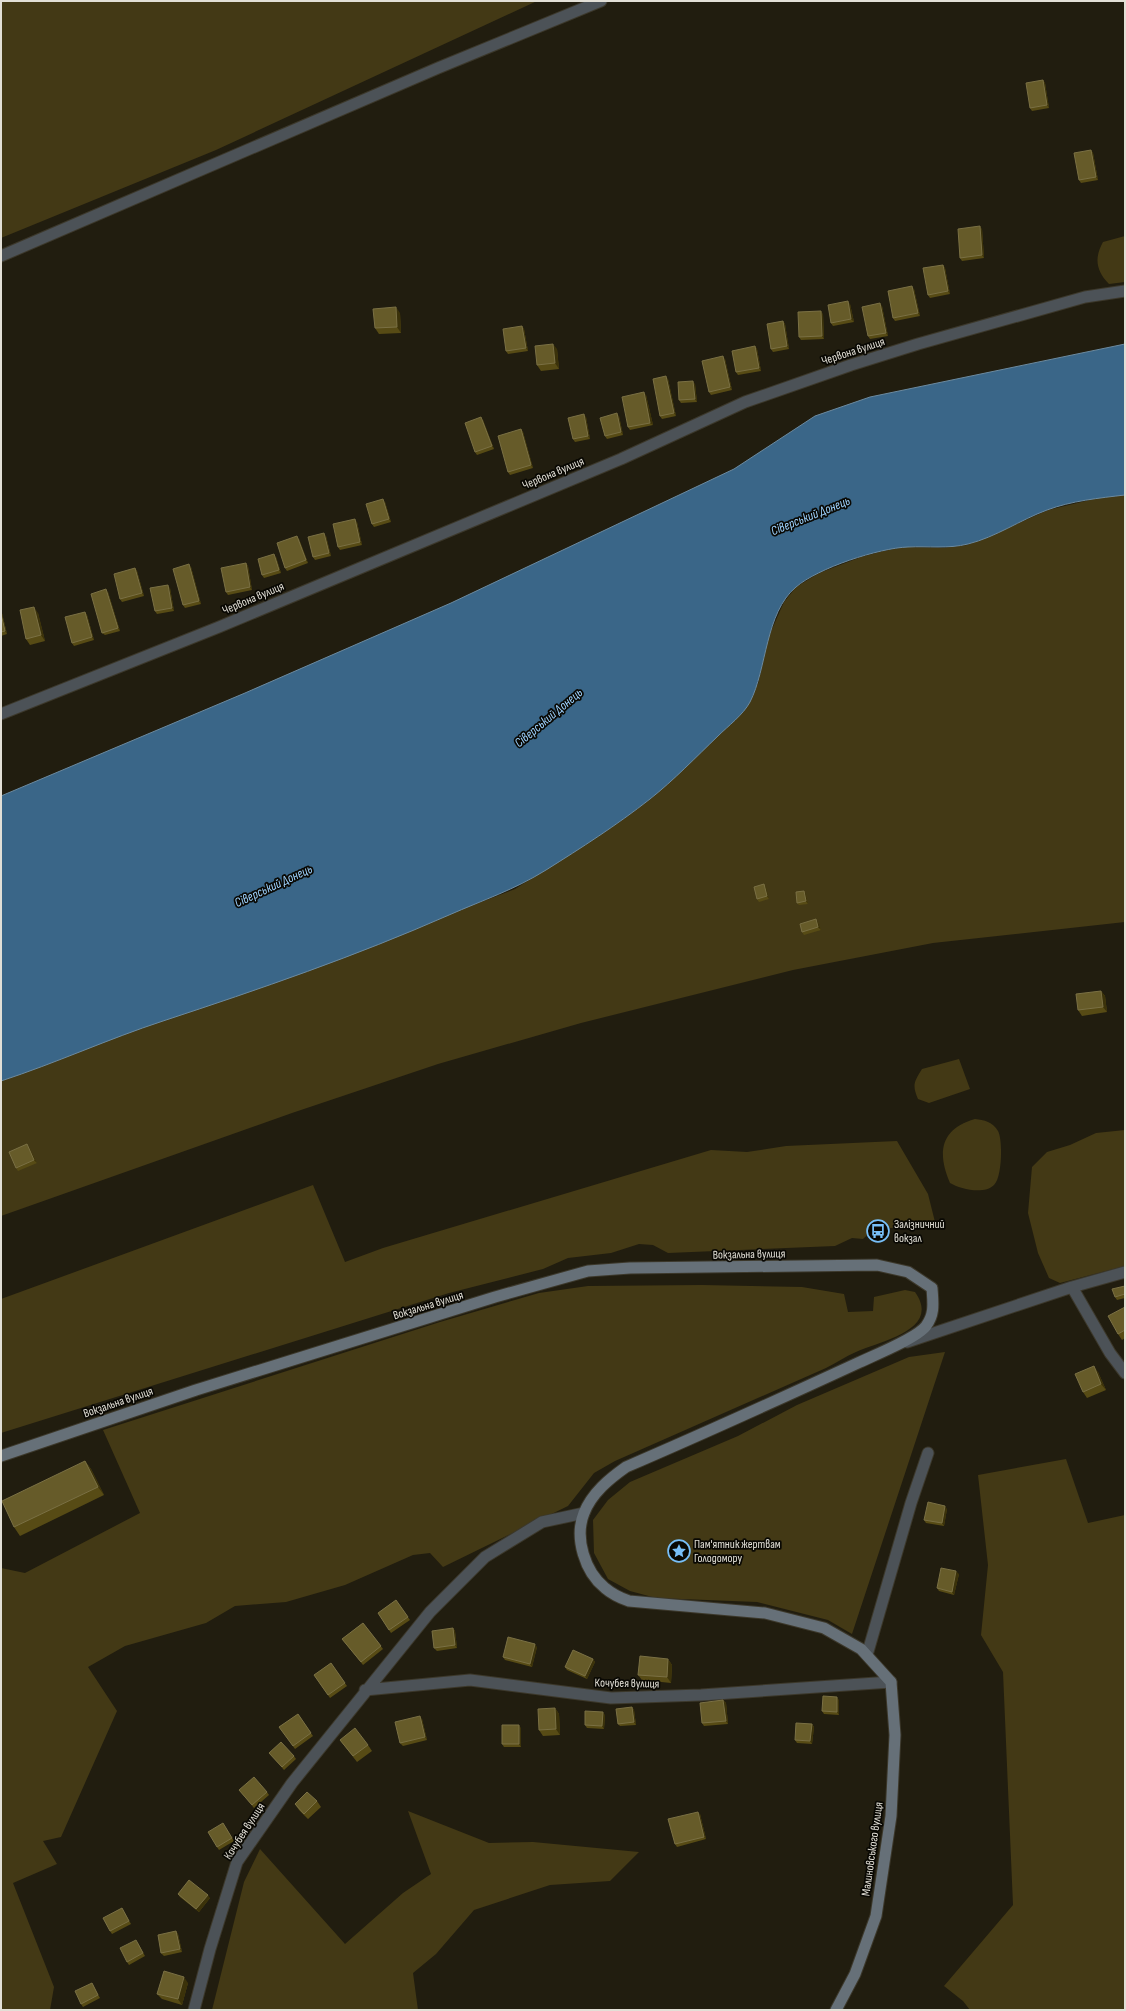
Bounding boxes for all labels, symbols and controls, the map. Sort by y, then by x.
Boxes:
street label: Червона вулиця [820,334,887,369]
street label: Червона вулиця [520,454,587,493]
water label: Сіверський Донець [768,493,852,539]
street label: Червона вулиця [220,579,287,618]
water label: Сіверський Донець [511,685,586,751]
water label: Сіверський Донець [232,861,315,911]
place label: Залізничний вокзал [894,1217,945,1246]
bus stop icon: Залізничний вокзал [865,1218,891,1244]
street label: Вокзальна вулиця [713,1246,786,1263]
street label: Вокзальна вулиця [391,1288,465,1323]
street label: Вокзальна вулиця [81,1383,155,1421]
place label: Пам'ятник жертвам Голодомору [694,1537,781,1566]
place icon: Пам'ятник жертвам Голодомору [666,1538,692,1564]
street label: Кочубея вулиця [595,1675,660,1692]
street label: Кочубея вулиця [221,1800,268,1862]
street label: Малиновського вулиця [858,1801,887,1897]

